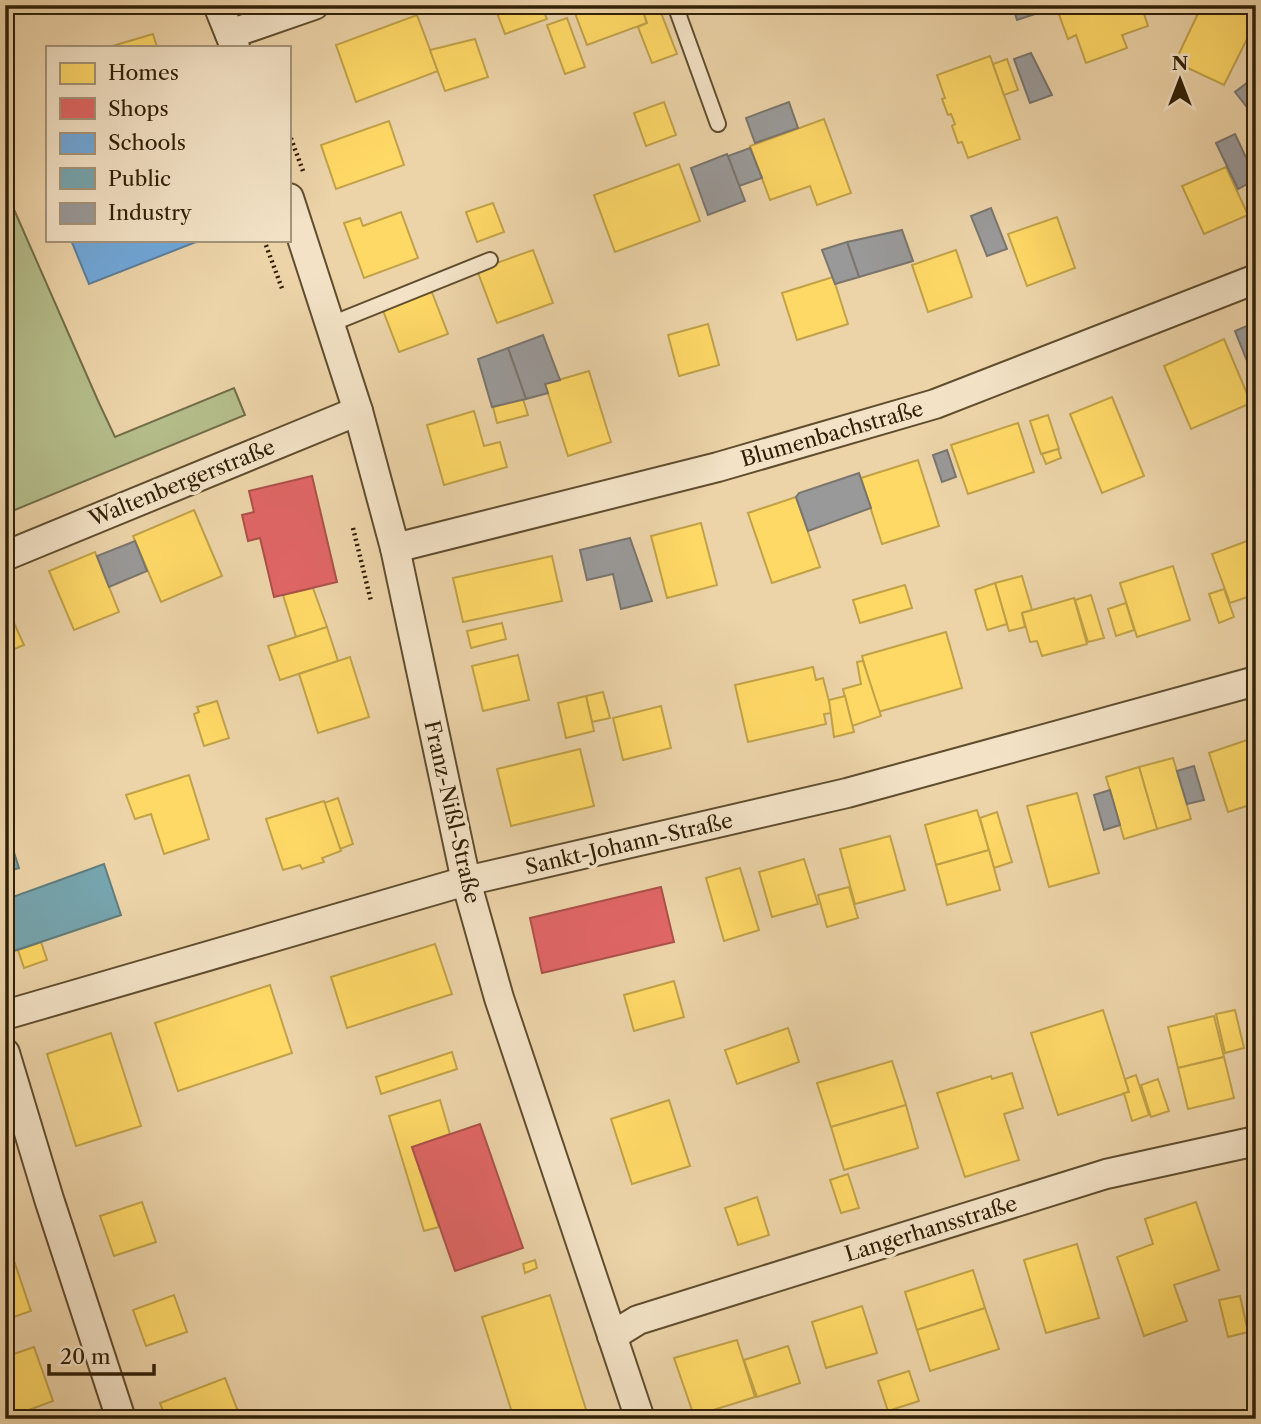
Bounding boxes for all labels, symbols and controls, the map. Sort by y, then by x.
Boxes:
legend [46,46,290,242]
north arrow [1146,46,1216,116]
text: N [1172,52,1188,75]
text: Homes [108,60,179,85]
text: Shops [108,96,169,121]
text: Schools [108,130,186,155]
text: Public [108,166,171,191]
text: Industry [108,200,192,225]
street label: Blumenbachstraße [738,395,926,472]
street label: Waltenbergerstraße [84,434,278,532]
street label: Franz-Nißl-Straße [419,718,486,906]
street label: Sankt-Johann-Straße [523,807,735,880]
street label: Langerhansstraße [842,1190,1020,1267]
scale bar [49,1333,154,1377]
text: 20 m [60,1344,111,1369]

